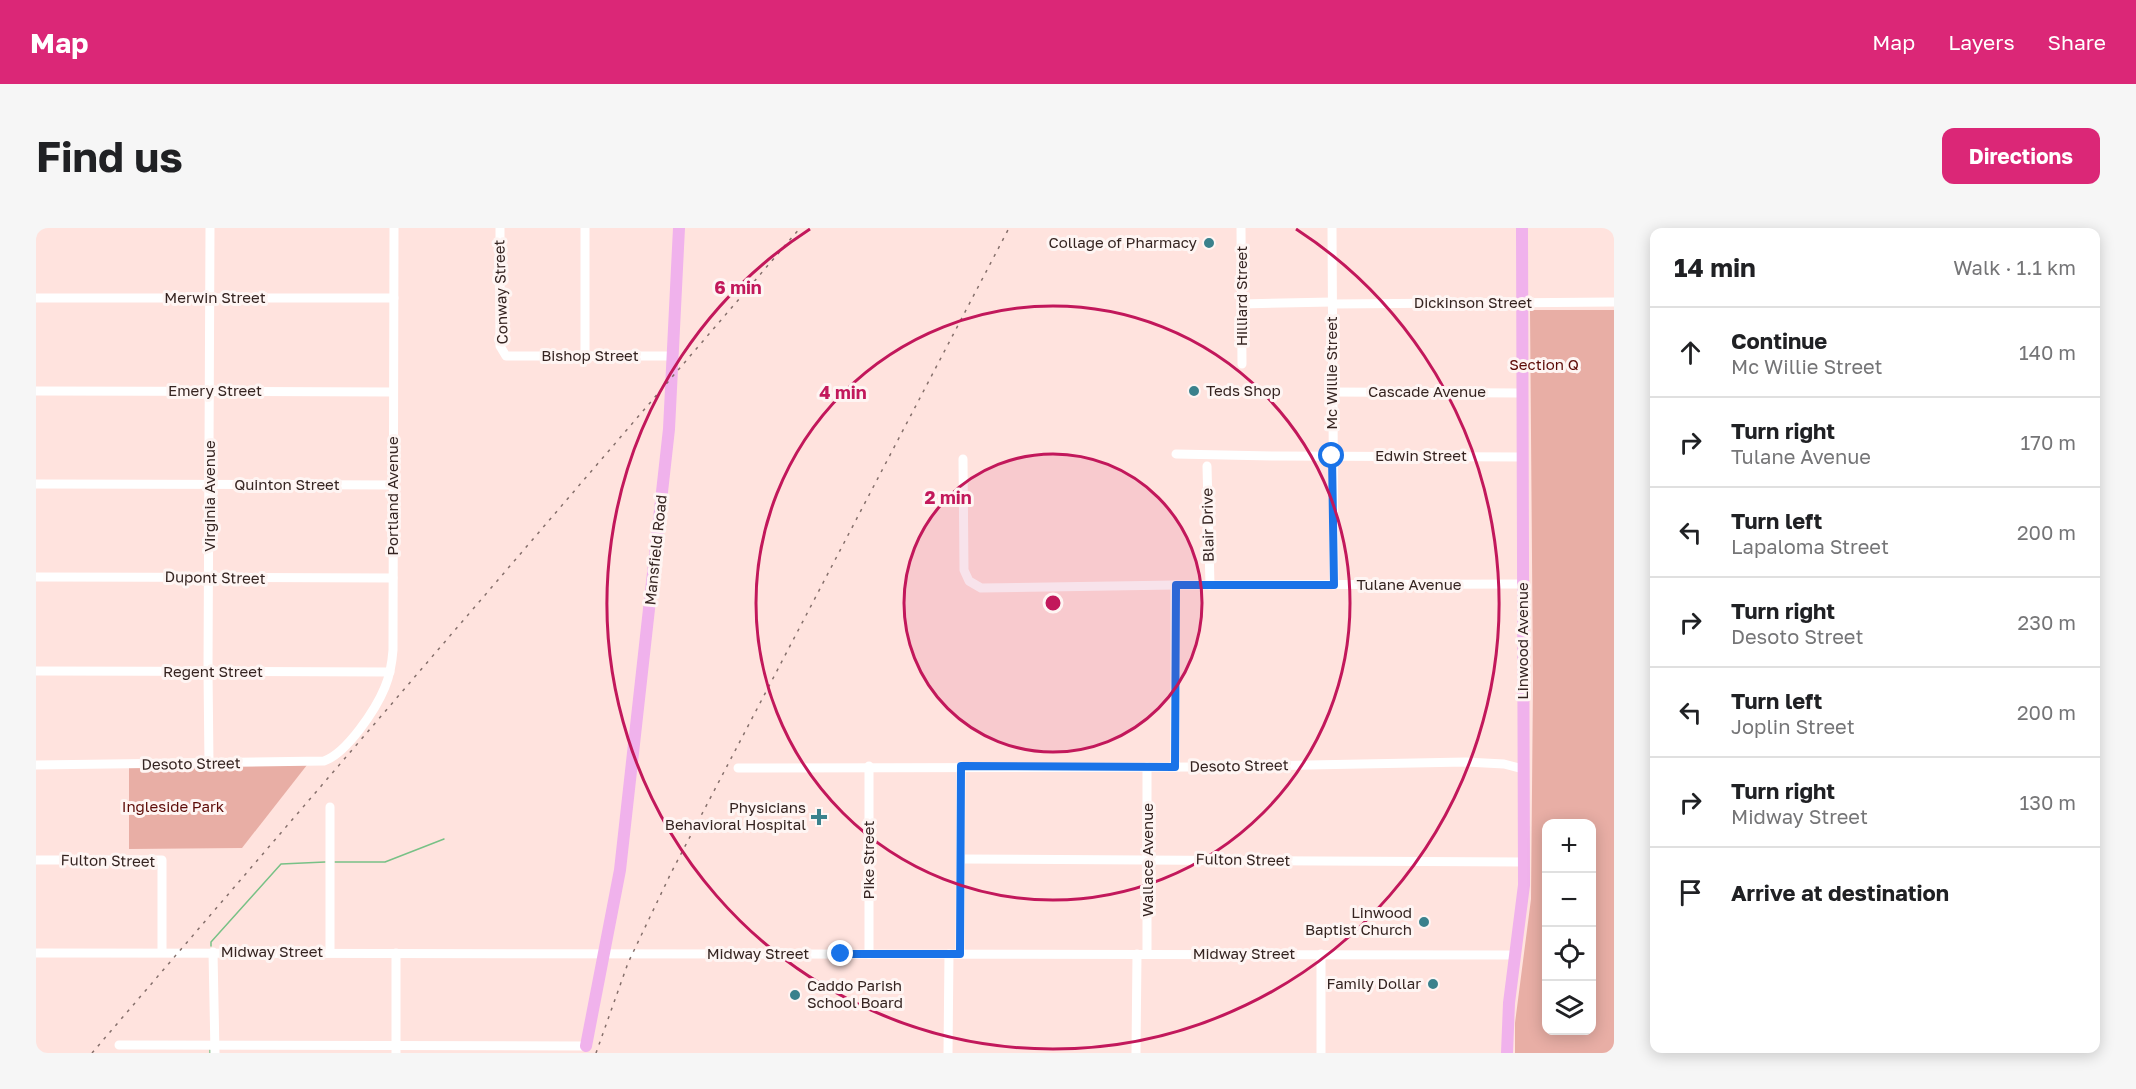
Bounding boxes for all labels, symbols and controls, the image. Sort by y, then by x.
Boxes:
text: Map [30,26,88,59]
text: Map [1872,29,1915,55]
text: Layers [1948,29,2015,55]
text: Share [2048,29,2106,55]
button: Directions [1942,128,2100,184]
text: Find us [36,131,183,181]
place label: Collage of Pharmacy [1049,233,1198,251]
marker: Collage of Pharmacy [1202,236,1216,250]
street label: Conway Street [489,239,511,345]
street label: Hilliard Street [1232,246,1250,346]
text: 14 min [1674,252,1756,283]
text: Walk · 1.1 km [1953,255,2076,279]
text: 6 min [714,276,762,298]
street label: Merwin Street [164,288,266,306]
street label: Dickinson Street [1414,293,1532,311]
street label: Mc Willie Street [1322,316,1340,430]
text: Continue [1731,327,1827,354]
icon: ahead [1674,336,1707,369]
text: 140 m [2019,340,2076,364]
street label: Bishop Street [541,346,639,364]
text: Mc Willie Street [1731,354,1883,378]
park label: Section Q [1509,355,1579,373]
street label: Emery Street [168,381,262,399]
text: 4 min [819,381,867,403]
place label: Teds Shop [1206,381,1281,399]
street label: Cascade Avenue [1368,382,1486,400]
marker: Teds Shop [1187,384,1201,398]
text: Turn right [1731,417,1835,444]
icon: right [1674,426,1707,459]
text: 170 m [2021,430,2076,454]
street label: Portland Avenue [383,436,401,556]
street label: Virginia Avenue [200,440,218,552]
route start [1318,442,1344,468]
text: Tulane Avenue [1731,444,1871,468]
street label: Edwin Street [1375,446,1467,464]
street label: Quinton Street [234,475,340,493]
text: 2 min [924,486,972,508]
street label: Blair Drive [1197,488,1217,562]
street label: Mansfield Road [640,494,670,606]
text: Turn left [1731,507,1822,534]
icon: left [1674,516,1707,549]
text: 200 m [2017,520,2076,544]
text: Lapaloma Street [1731,534,1889,558]
street label: Dupont Street [164,567,266,587]
street label: Tulane Avenue [1357,575,1462,593]
street label: Linwood Avenue [1513,582,1531,700]
centre of rings [1043,593,1063,613]
text: Turn right [1731,597,1835,624]
icon: right [1674,606,1707,639]
text: 230 m [2018,610,2076,634]
text: Desoto Street [1731,624,1863,648]
street label: Regent Street [163,662,263,680]
text: Turn left [1731,687,1822,714]
icon: left [1674,696,1707,729]
text: 200 m [2017,700,2076,724]
text: Joplin Street [1731,714,1855,738]
street label: Desoto Street [141,753,241,773]
street label: Desoto Street [1189,755,1289,775]
text: Turn right [1731,777,1835,804]
icon: right [1674,786,1707,819]
text: 130 m [2020,790,2076,814]
park label: Ingleside Park [122,797,225,815]
place label: Physicians Behavioral Hospital [665,798,806,833]
street label: Wallace Avenue [1138,803,1156,917]
text: Midway Street [1731,804,1868,828]
marker: Physicians Behavioral Hospital [810,808,828,826]
map controls [1542,819,1596,1035]
button: + [1542,819,1596,873]
street label: Pike Street [859,821,877,899]
street label: Fulton Street [1195,849,1291,869]
street label: Fulton Street [60,850,156,870]
button: − [1542,873,1596,927]
icon: arrive [1674,876,1707,909]
text: Arrive at destination [1731,879,1949,906]
place label: Linwood Baptist Church [1305,903,1412,938]
marker: Linwood Baptist Church [1417,915,1431,929]
button: locate [1542,927,1596,981]
route end [827,940,853,966]
street label: Midway Street [221,942,323,960]
street label: Midway Street [707,944,809,962]
street label: Midway Street [1193,944,1295,962]
place label: Family Dollar [1327,974,1421,992]
place label: Caddo Parish School Board [807,976,903,1011]
marker: Family Dollar [1426,977,1440,991]
button: layers [1542,981,1596,1035]
marker: Caddo Parish School Board [788,988,802,1002]

